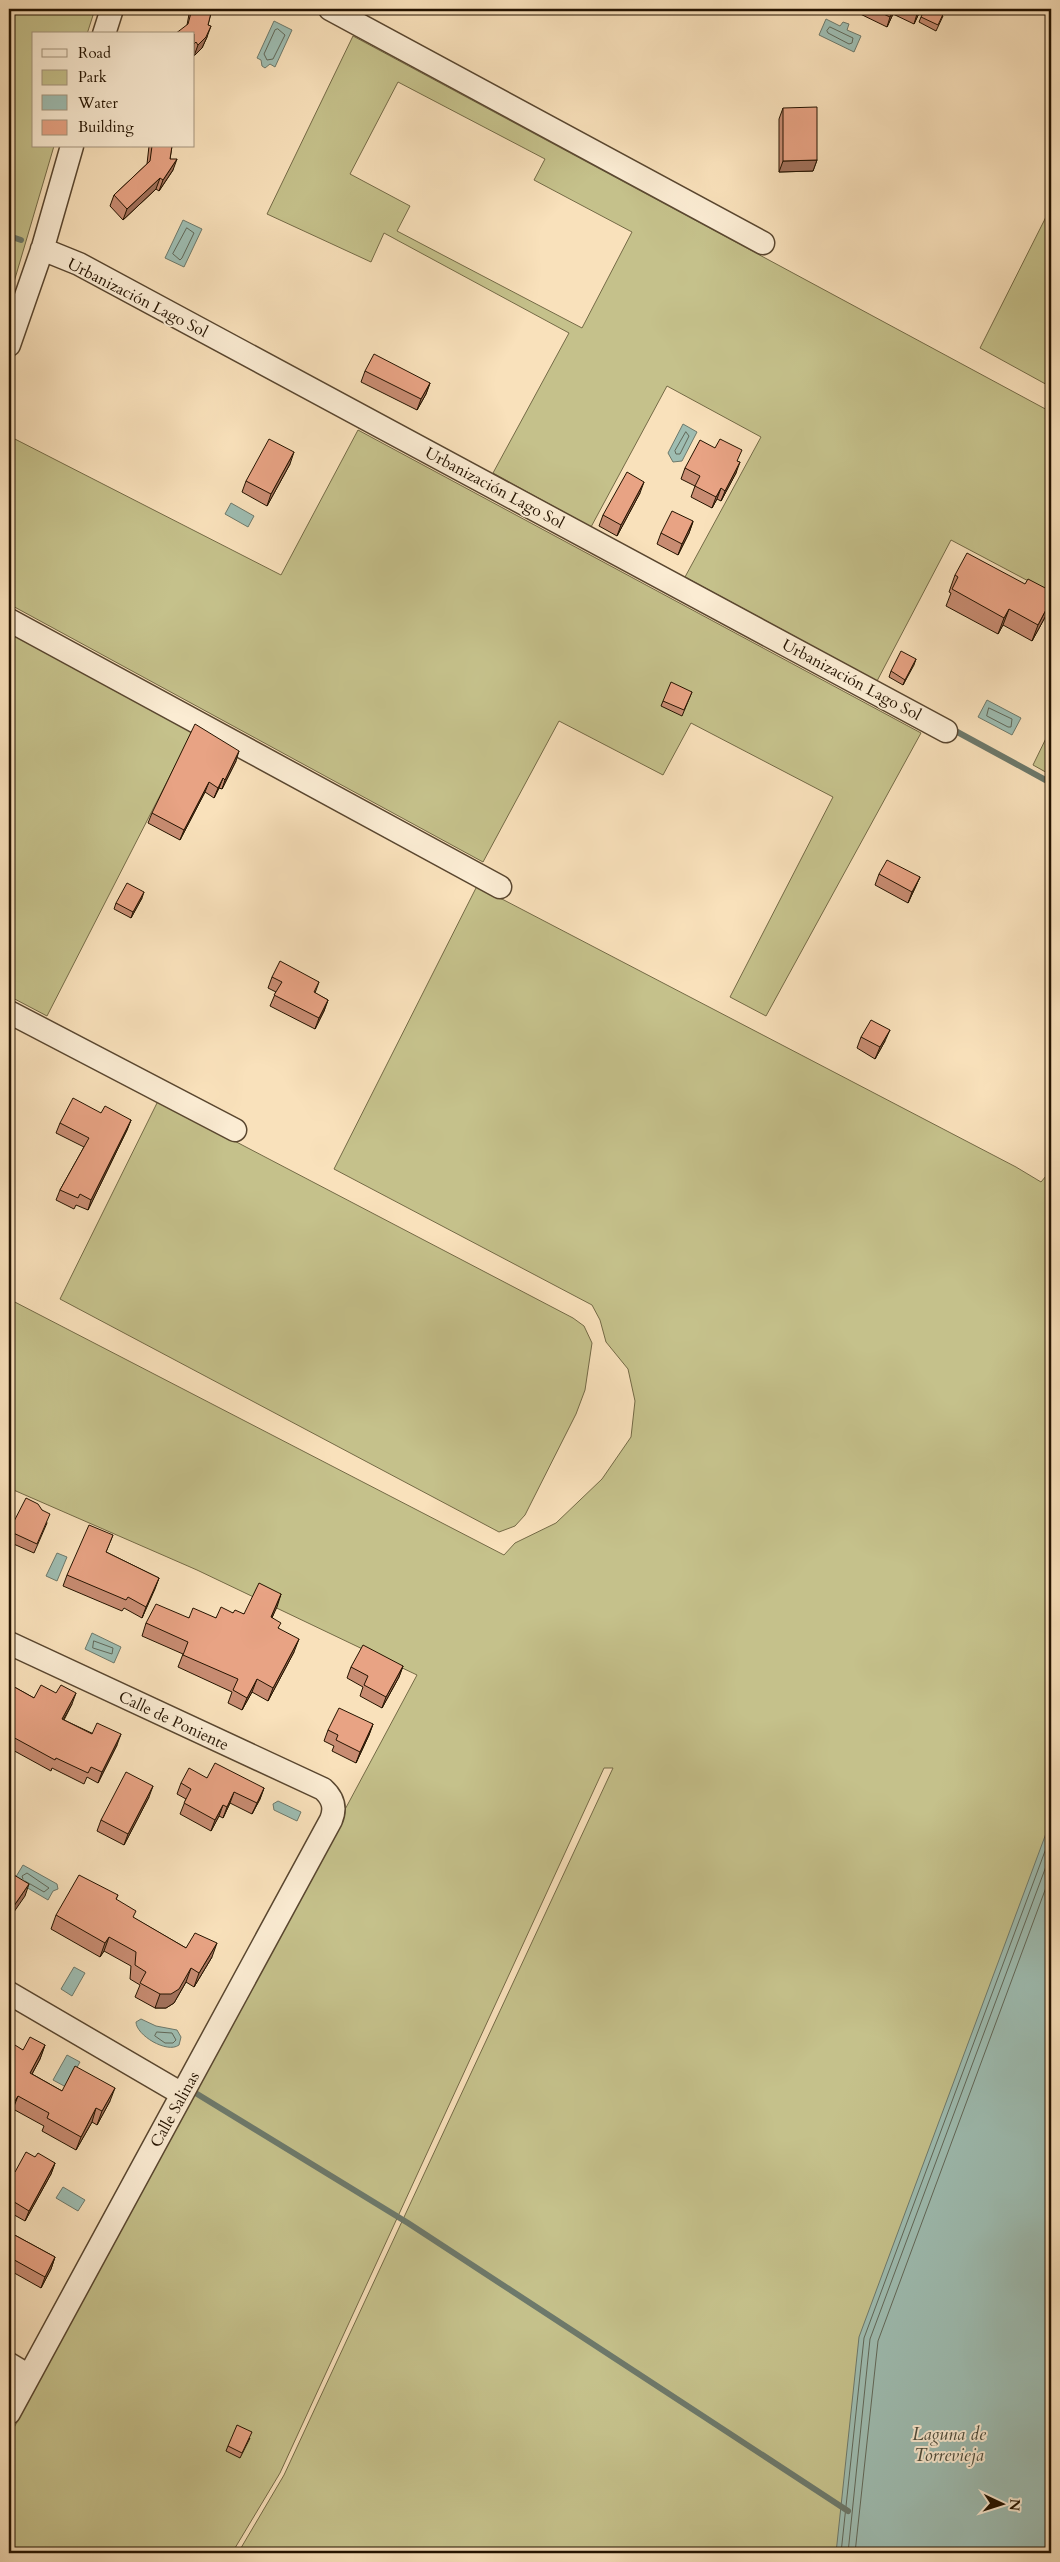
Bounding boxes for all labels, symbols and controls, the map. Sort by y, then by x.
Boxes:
legend [32,32,195,148]
text: Road [78,43,111,63]
text: Park [78,67,107,87]
text: Water [77,93,119,113]
text: Building [78,117,134,137]
street label: Urbanización Lago Sol [63,253,212,343]
street label: Urbanización Lago Sol [421,442,568,534]
street label: Urbanización Lago Sol [778,634,925,726]
street label: Calle de Poniente [115,1686,232,1756]
street label: Calle Salinas [145,2068,205,2151]
water label: Laguna de Torrevieja [912,2422,987,2468]
north arrow [978,2480,1028,2530]
text: N [1005,2498,1024,2512]

